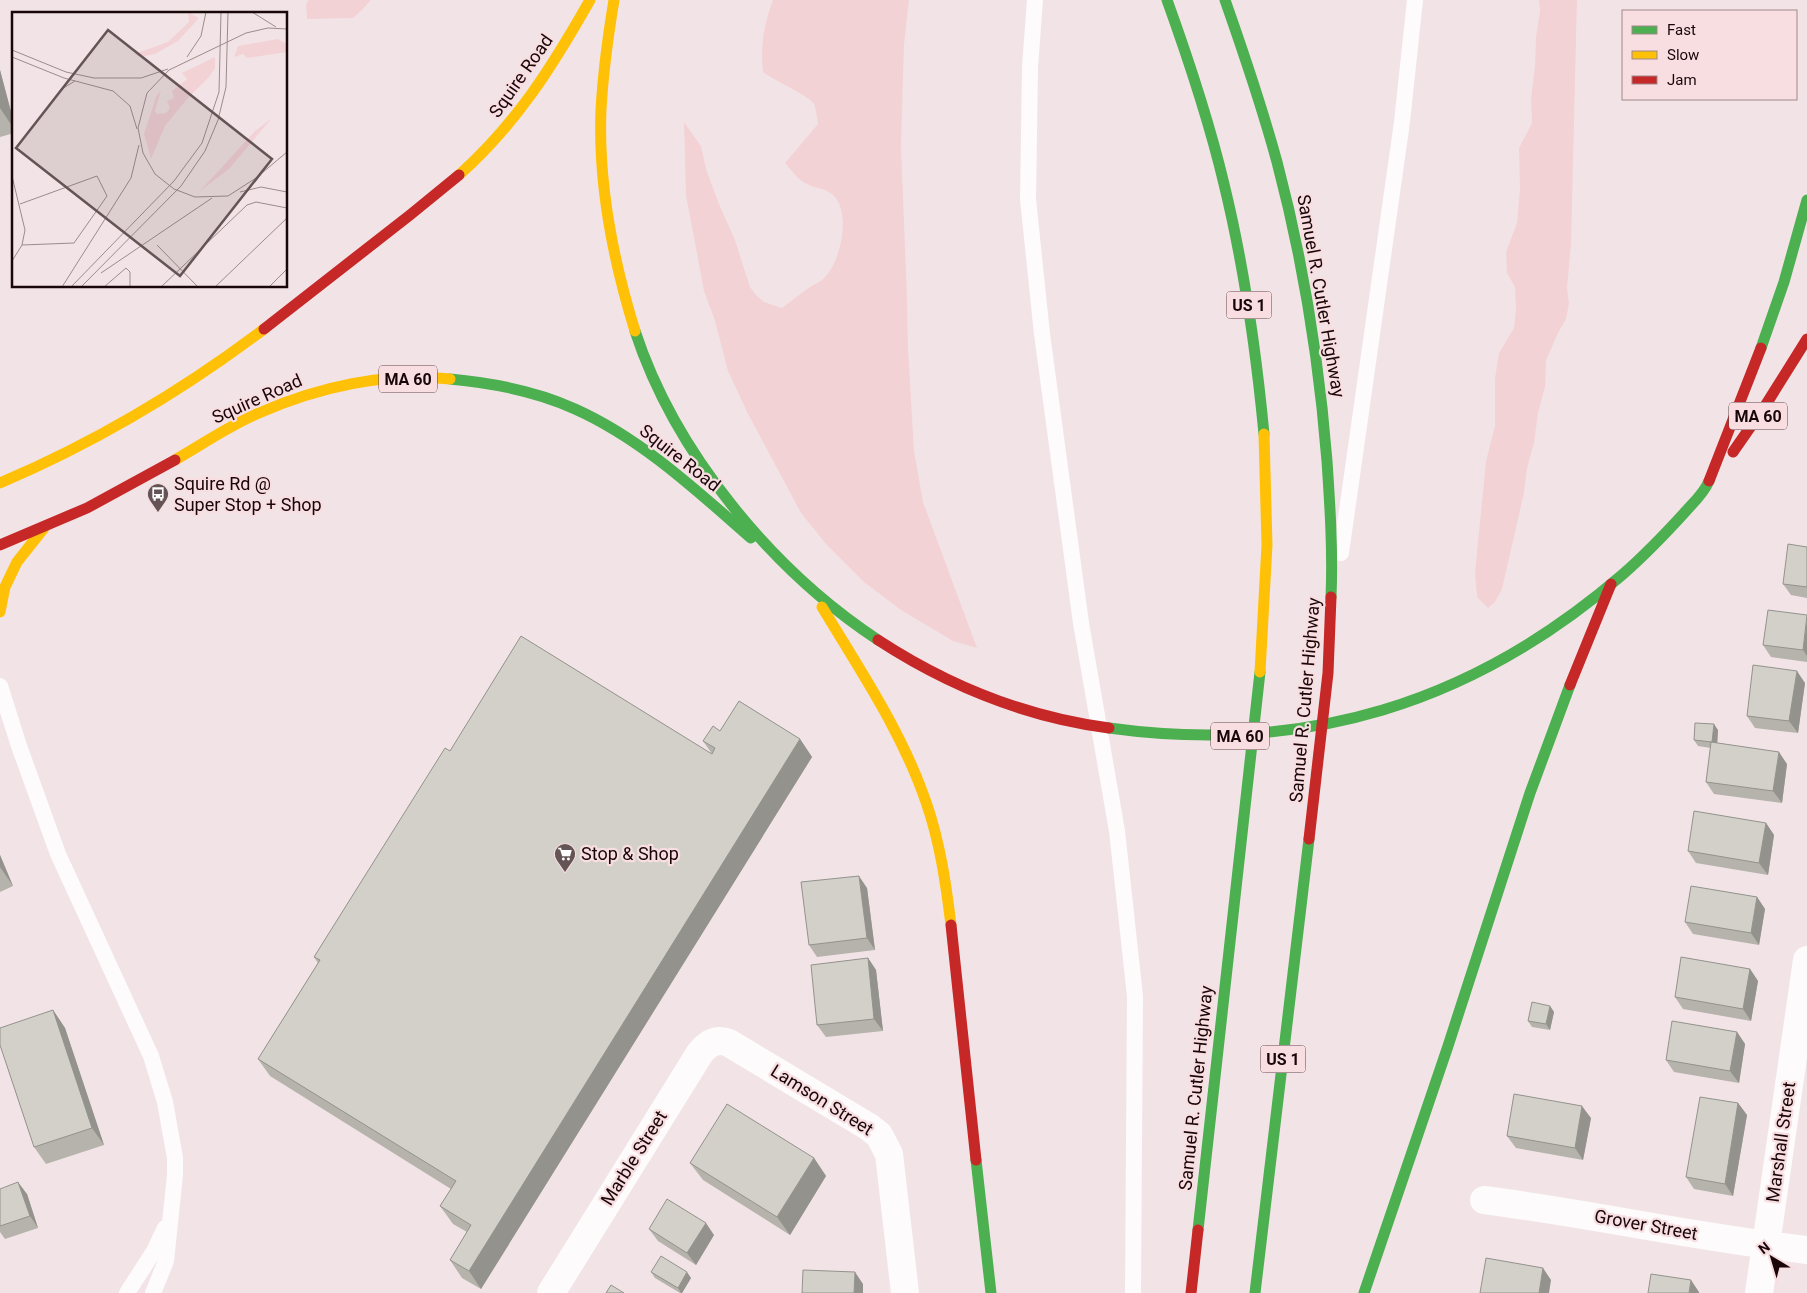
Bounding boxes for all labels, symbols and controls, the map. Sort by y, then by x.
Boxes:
legend [1622,10,1797,100]
inset map [12,12,288,288]
text: Fast [1667,21,1696,39]
street label: Squire Road [484,30,557,121]
text: Slow [1667,46,1699,64]
text: Jam [1667,71,1697,89]
street label: Samuel R. Cutler Highway [1293,193,1350,400]
road number: US 1 [1226,292,1272,318]
road number: MA 60 [379,366,437,392]
street label: Squire Road [208,369,305,428]
road number: MA 60 [1729,402,1787,430]
street label: Squire Road [636,420,725,496]
place label: Squire Rd @ Super Stop + Shop [174,473,322,515]
bus stop icon: Squire Rd @ Super Stop + Shop [146,482,170,513]
street label: Samuel R. Cutler Highway [1285,596,1324,803]
road number: MA 60 [1211,722,1269,749]
supermarket icon: Stop & Shop [553,842,577,873]
place label: Stop & Shop [581,843,679,864]
street label: Samuel R. Cutler Highway [1174,984,1217,1191]
road number: US 1 [1260,1046,1306,1072]
street label: Lamson Street [767,1060,877,1139]
street label: Marshall Street [1762,1080,1799,1203]
street label: Marble Street [596,1106,671,1209]
street label: Grover Street [1593,1205,1699,1244]
north arrow [1747,1233,1797,1283]
text: N [1755,1238,1773,1257]

